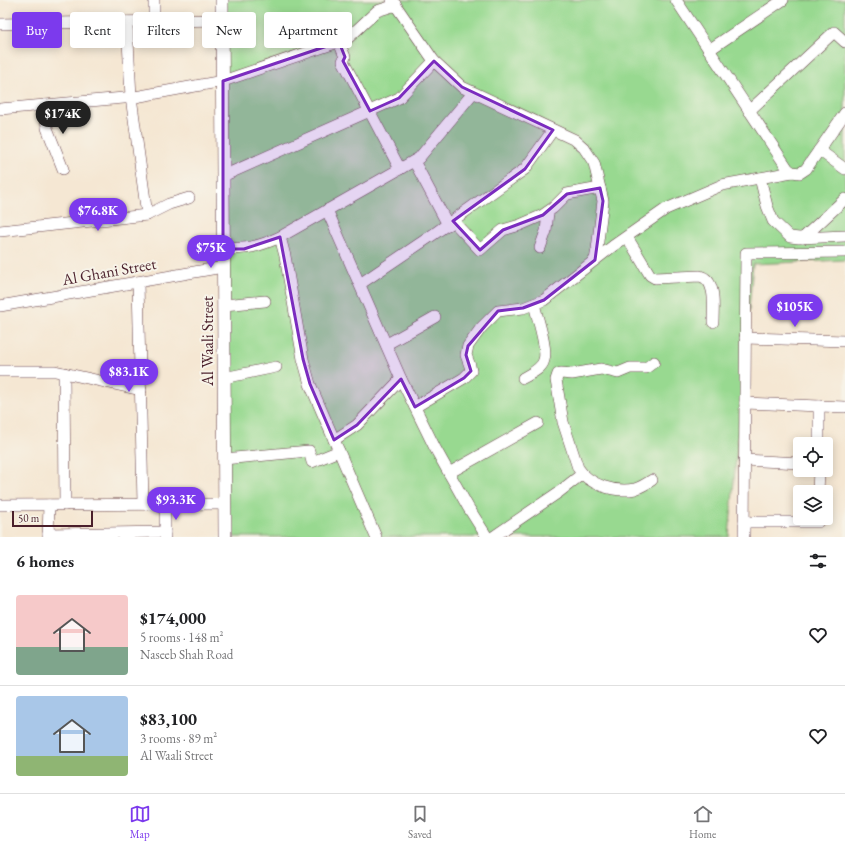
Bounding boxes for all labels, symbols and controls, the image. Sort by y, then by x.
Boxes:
chip: Buy [12,12,62,48]
chip: Rent [70,12,125,48]
chip: Filters [133,12,194,48]
chip: New [202,12,256,48]
chip: Apartment [264,12,352,48]
pin: $174K [35,101,91,135]
text: $174K [45,105,81,122]
pin: $76.8K [65,198,131,232]
text: $76.8K [78,202,118,219]
pin: $75K [187,235,235,269]
text: $75K [196,239,226,256]
street label: Al Ghani Street [59,253,158,290]
pin: $105K [767,294,823,328]
street label: Al Waali Street [197,296,218,387]
text: $105K [777,298,813,315]
pin: $83.1K [96,359,162,393]
text: $83.1K [109,363,149,380]
map controls [793,437,833,525]
button: locate [793,437,833,477]
button: layers [793,485,833,525]
pin: $93.3K [143,487,209,521]
text: $93.3K [156,491,196,508]
scale bar [12,509,93,528]
text: 50 m [18,511,39,525]
text: 6 homes [16,550,74,572]
icon: filters [807,550,829,572]
text: $174,000 [140,607,206,629]
icon: home [48,611,96,659]
icon: heart [807,624,829,646]
text: 5 rooms · 148 m² [140,629,224,646]
text: Naseeb Shah Road [140,646,233,663]
text: $83,100 [140,708,197,730]
icon: home [48,712,96,760]
icon: heart [807,725,829,747]
text: 3 rooms · 89 m² [140,730,217,747]
text: Al Waali Street [140,747,213,764]
tab: Map [129,803,151,841]
tab: Saved [408,803,432,841]
tab: Home [689,803,716,841]

